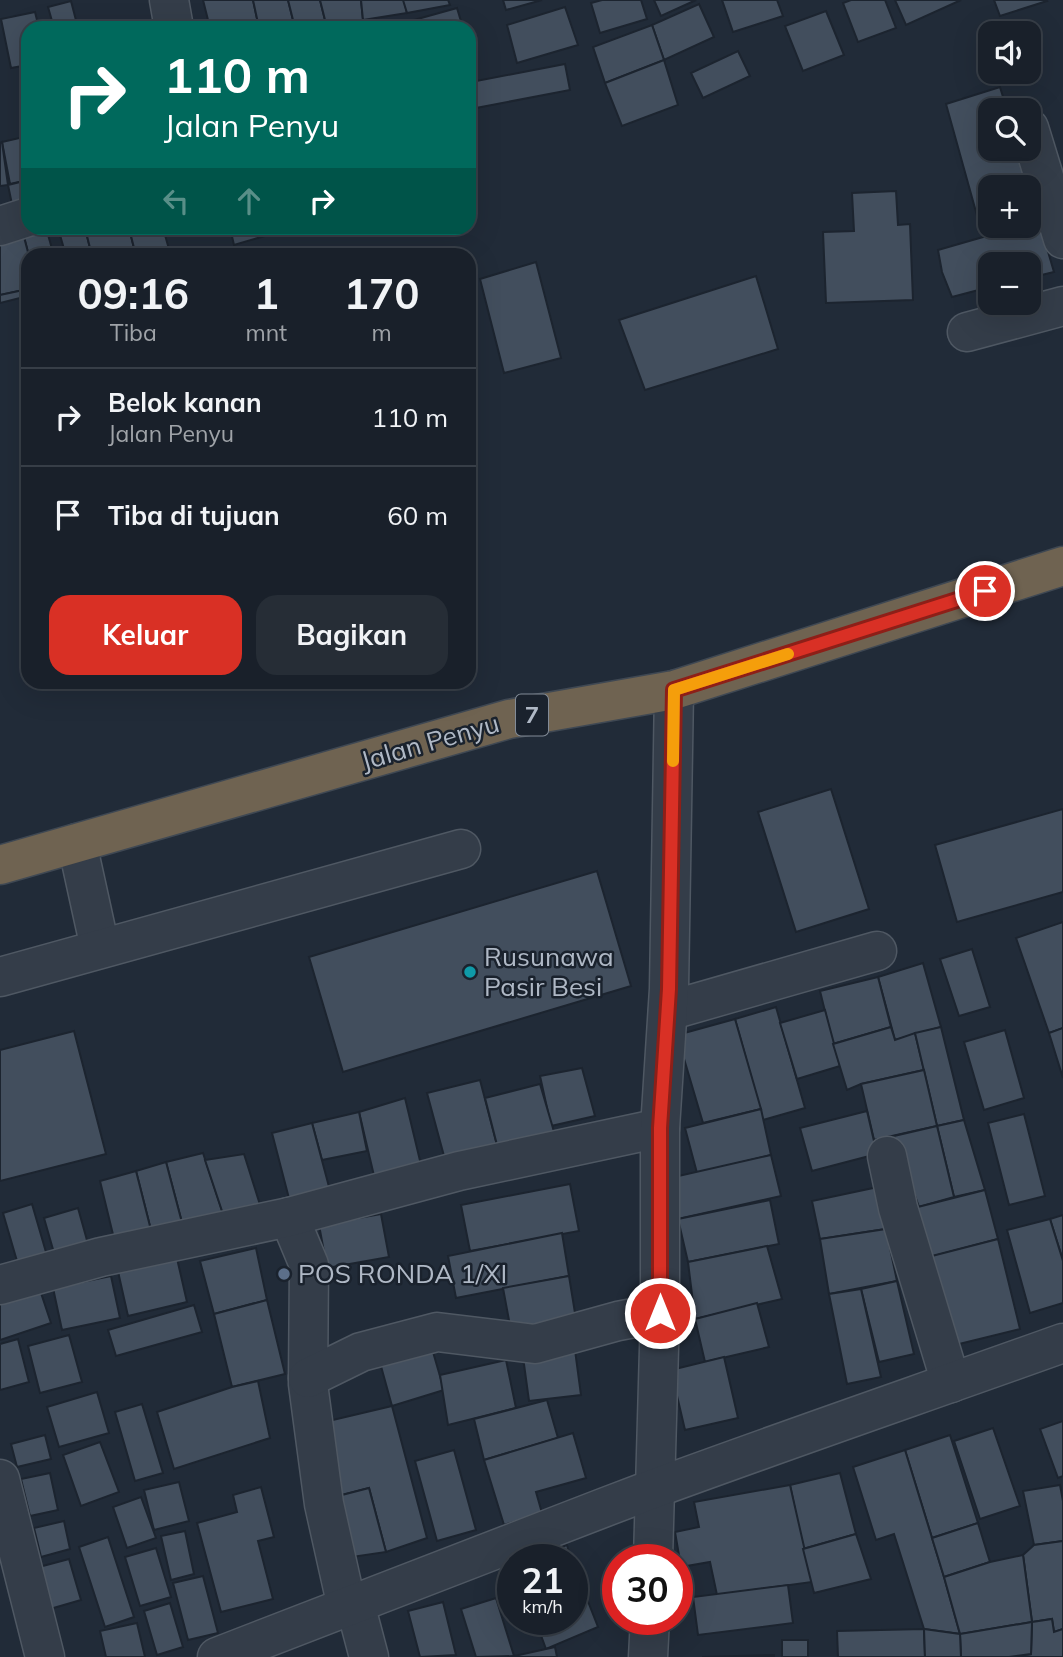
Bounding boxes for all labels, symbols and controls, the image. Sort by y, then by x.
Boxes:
map controls [978,21,1041,315]
button: sound [978,21,1041,84]
text: 110 m [164,44,310,105]
icon: right [49,49,140,140]
button: search [978,98,1041,161]
text: Jalan Penyu [164,105,339,145]
button: + [978,175,1041,238]
icon: left [157,182,195,220]
icon: ahead [230,182,268,220]
icon: right [303,182,341,220]
button: − [978,252,1041,315]
text: 09:16 [78,267,189,320]
text: 1 [254,267,279,320]
text: 170 [344,267,419,320]
text: Tiba [110,318,157,347]
text: mnt [245,318,287,347]
text: m [371,318,392,347]
text: Belok kanan [108,386,262,419]
icon: right [49,398,87,436]
text: 110 m [372,401,448,434]
text: Jalan Penyu [108,419,234,448]
icon: arrive [49,496,87,534]
text: Tiba di tujuan [108,499,280,532]
text: 60 m [387,499,448,532]
pin [955,561,1015,621]
icon: arrive [966,572,1004,610]
button: Keluar [49,595,242,675]
button: Bagikan [256,595,448,675]
road number: 7 [516,694,548,736]
street label: Jalan Penyu [357,706,503,777]
place label: Rusunawa Pasir Besi [484,940,614,1003]
marker: Rusunawa Pasir Besi [462,964,478,980]
place label: POS RONDA 1/XI [298,1257,507,1290]
marker: POS RONDA 1/XI [276,1266,292,1282]
position arrow [623,1276,697,1350]
speed limit sign: 30 [602,1544,693,1635]
text: 21 [521,1558,564,1602]
text: km/h [522,1595,563,1618]

